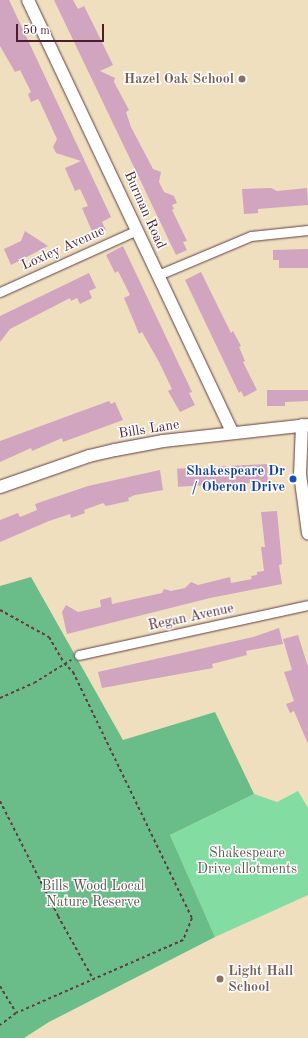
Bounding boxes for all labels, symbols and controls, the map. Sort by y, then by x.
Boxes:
scale bar [18,16,106,42]
text: 50 m [23,25,50,37]
place label: Hazel Oak School [124,71,234,87]
marker: Hazel Oak School [237,74,247,84]
street label: Burman Road [120,168,170,252]
street label: Loxley Avenue [19,222,107,274]
street label: Bills Lane [117,416,181,442]
place label: Shakespeare Dr / Oberon Drive [186,463,285,496]
marker: Shakespeare Dr / Oberon Drive [288,474,298,484]
street label: Regan Avenue [147,600,235,634]
park label: Shakespeare Drive allotments [197,845,297,878]
park label: Bills Wood Local Nature Reserve [42,878,144,910]
place label: Light Hall School [228,963,293,996]
marker: Light Hall School [215,974,225,984]

